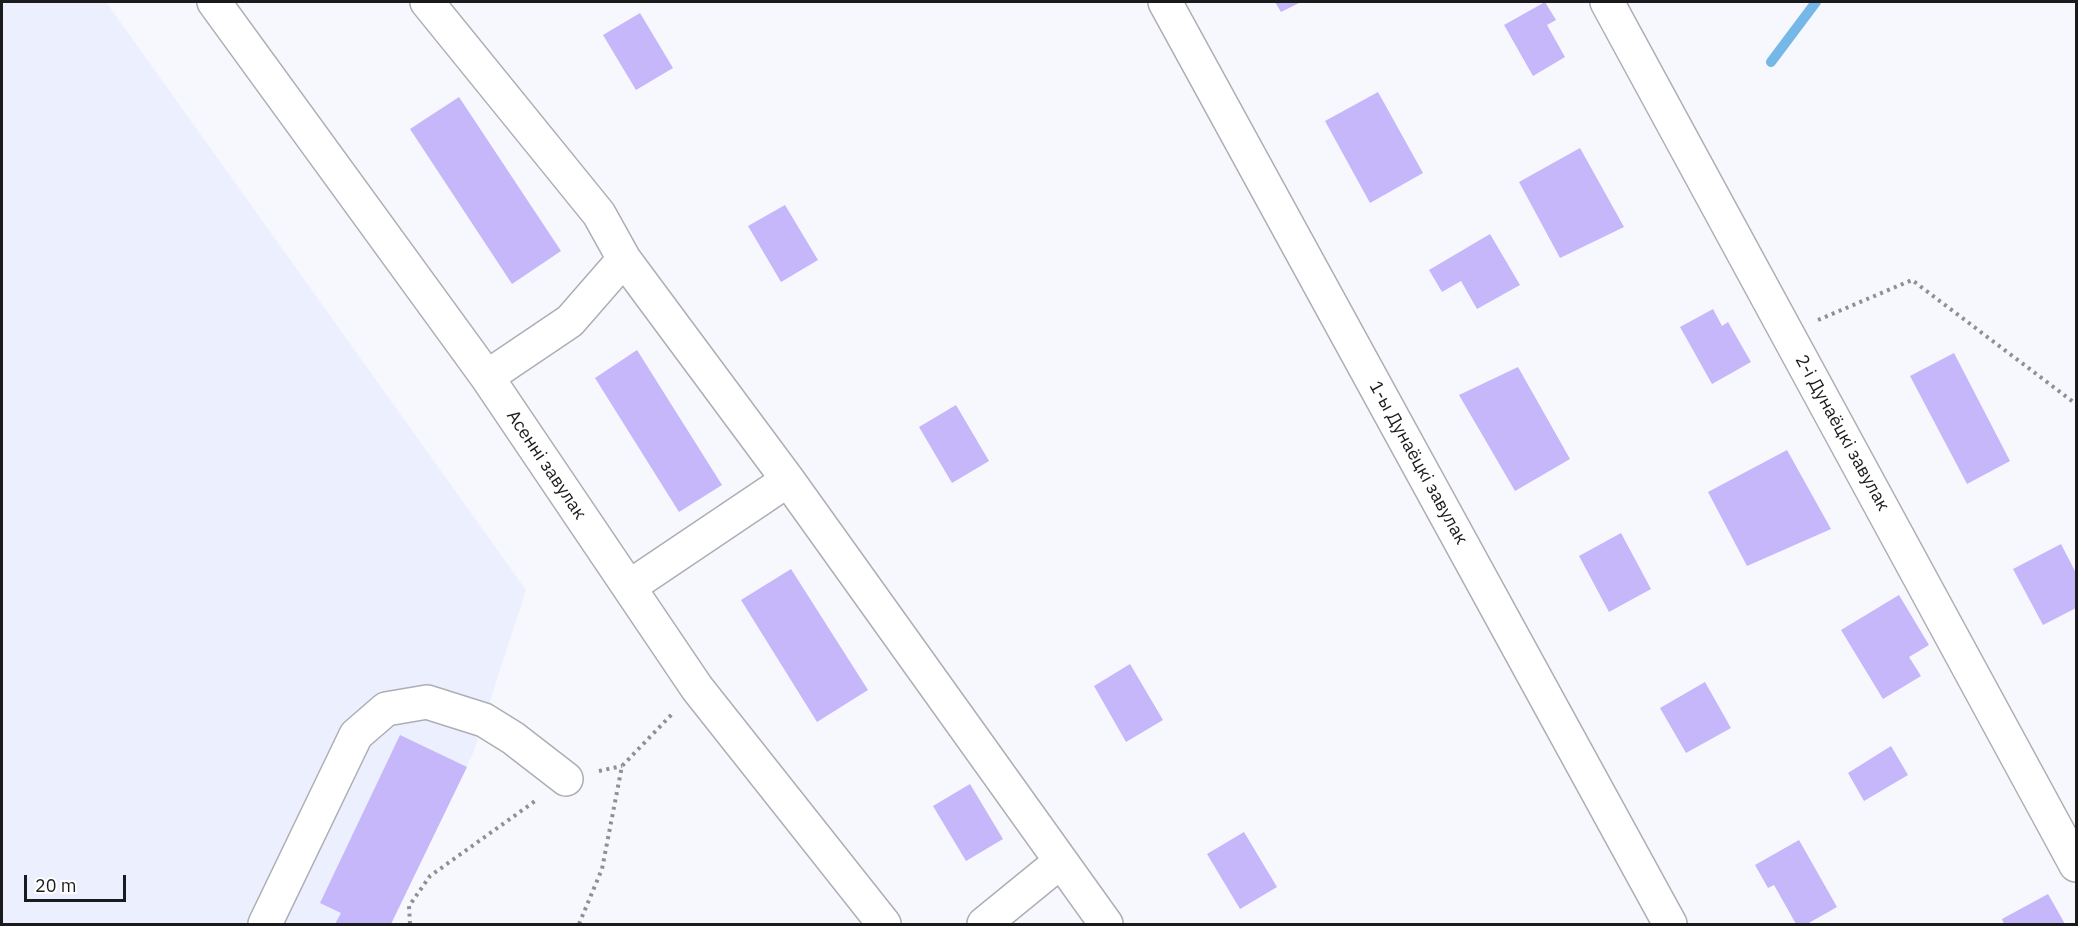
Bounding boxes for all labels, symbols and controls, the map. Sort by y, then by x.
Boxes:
street label: 2-і Дунаёцкі завулак [1790,351,1894,515]
street label: 1-ы Дунаёцкі завулак [1364,377,1472,549]
street label: Асенні завулак [502,406,590,524]
scale bar [27,863,129,901]
text: 20 m [35,874,77,897]

